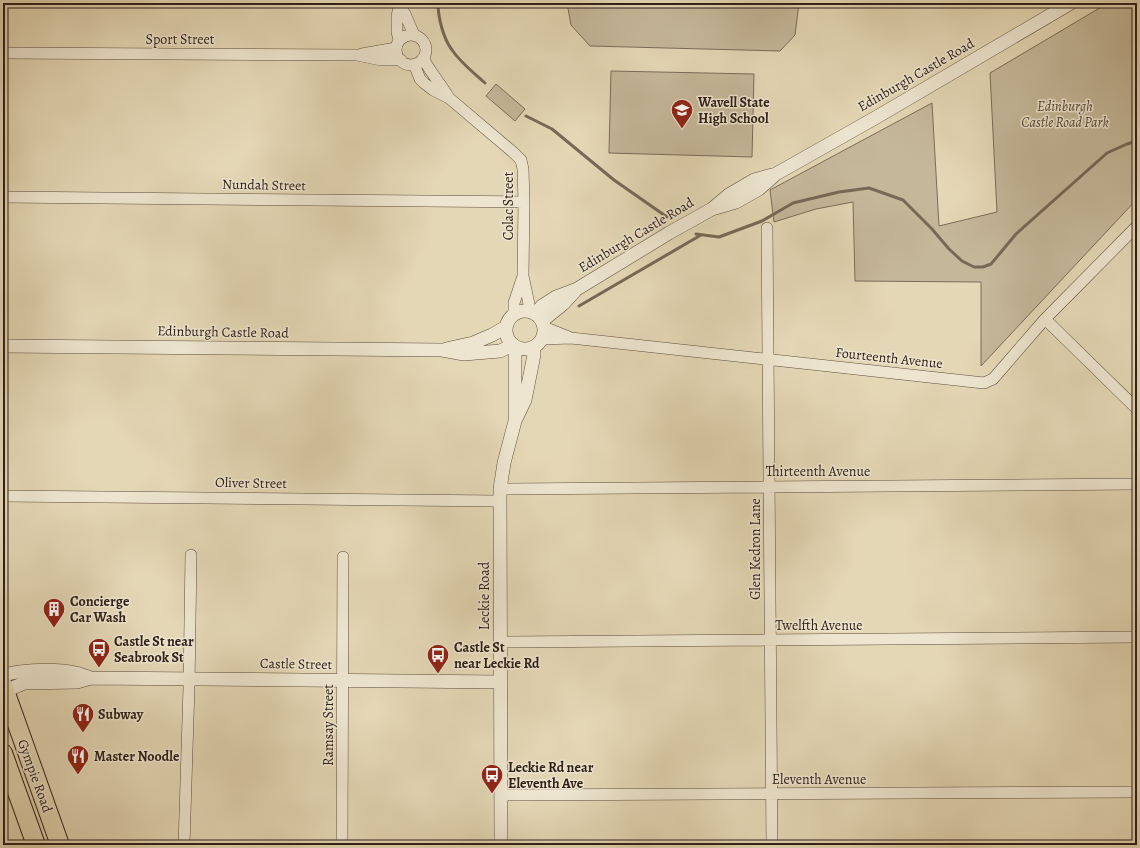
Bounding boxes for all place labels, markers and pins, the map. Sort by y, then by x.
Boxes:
place label: Wavell State High School [697,93,770,128]
school or university icon: Wavell State High School [669,97,695,130]
place label: Concierge Car Wash [70,592,130,627]
building icon: Concierge Car Wash [41,596,67,629]
place label: Castle St near Seabrook St [114,632,194,667]
bus stop icon: Castle St near Seabrook St [86,636,112,669]
place label: Castle St near Leckie Rd [454,638,540,673]
bus stop icon: Castle St near Leckie Rd [425,642,451,675]
restaurant icon: Subway [70,701,96,734]
place label: Subway [98,705,144,724]
restaurant icon: Master Noodle [65,743,91,776]
place label: Master Noodle [94,747,180,766]
place label: Leckie Rd near Eleventh Ave [508,758,594,793]
bus stop icon: Leckie Rd near Eleventh Ave [479,762,505,795]

